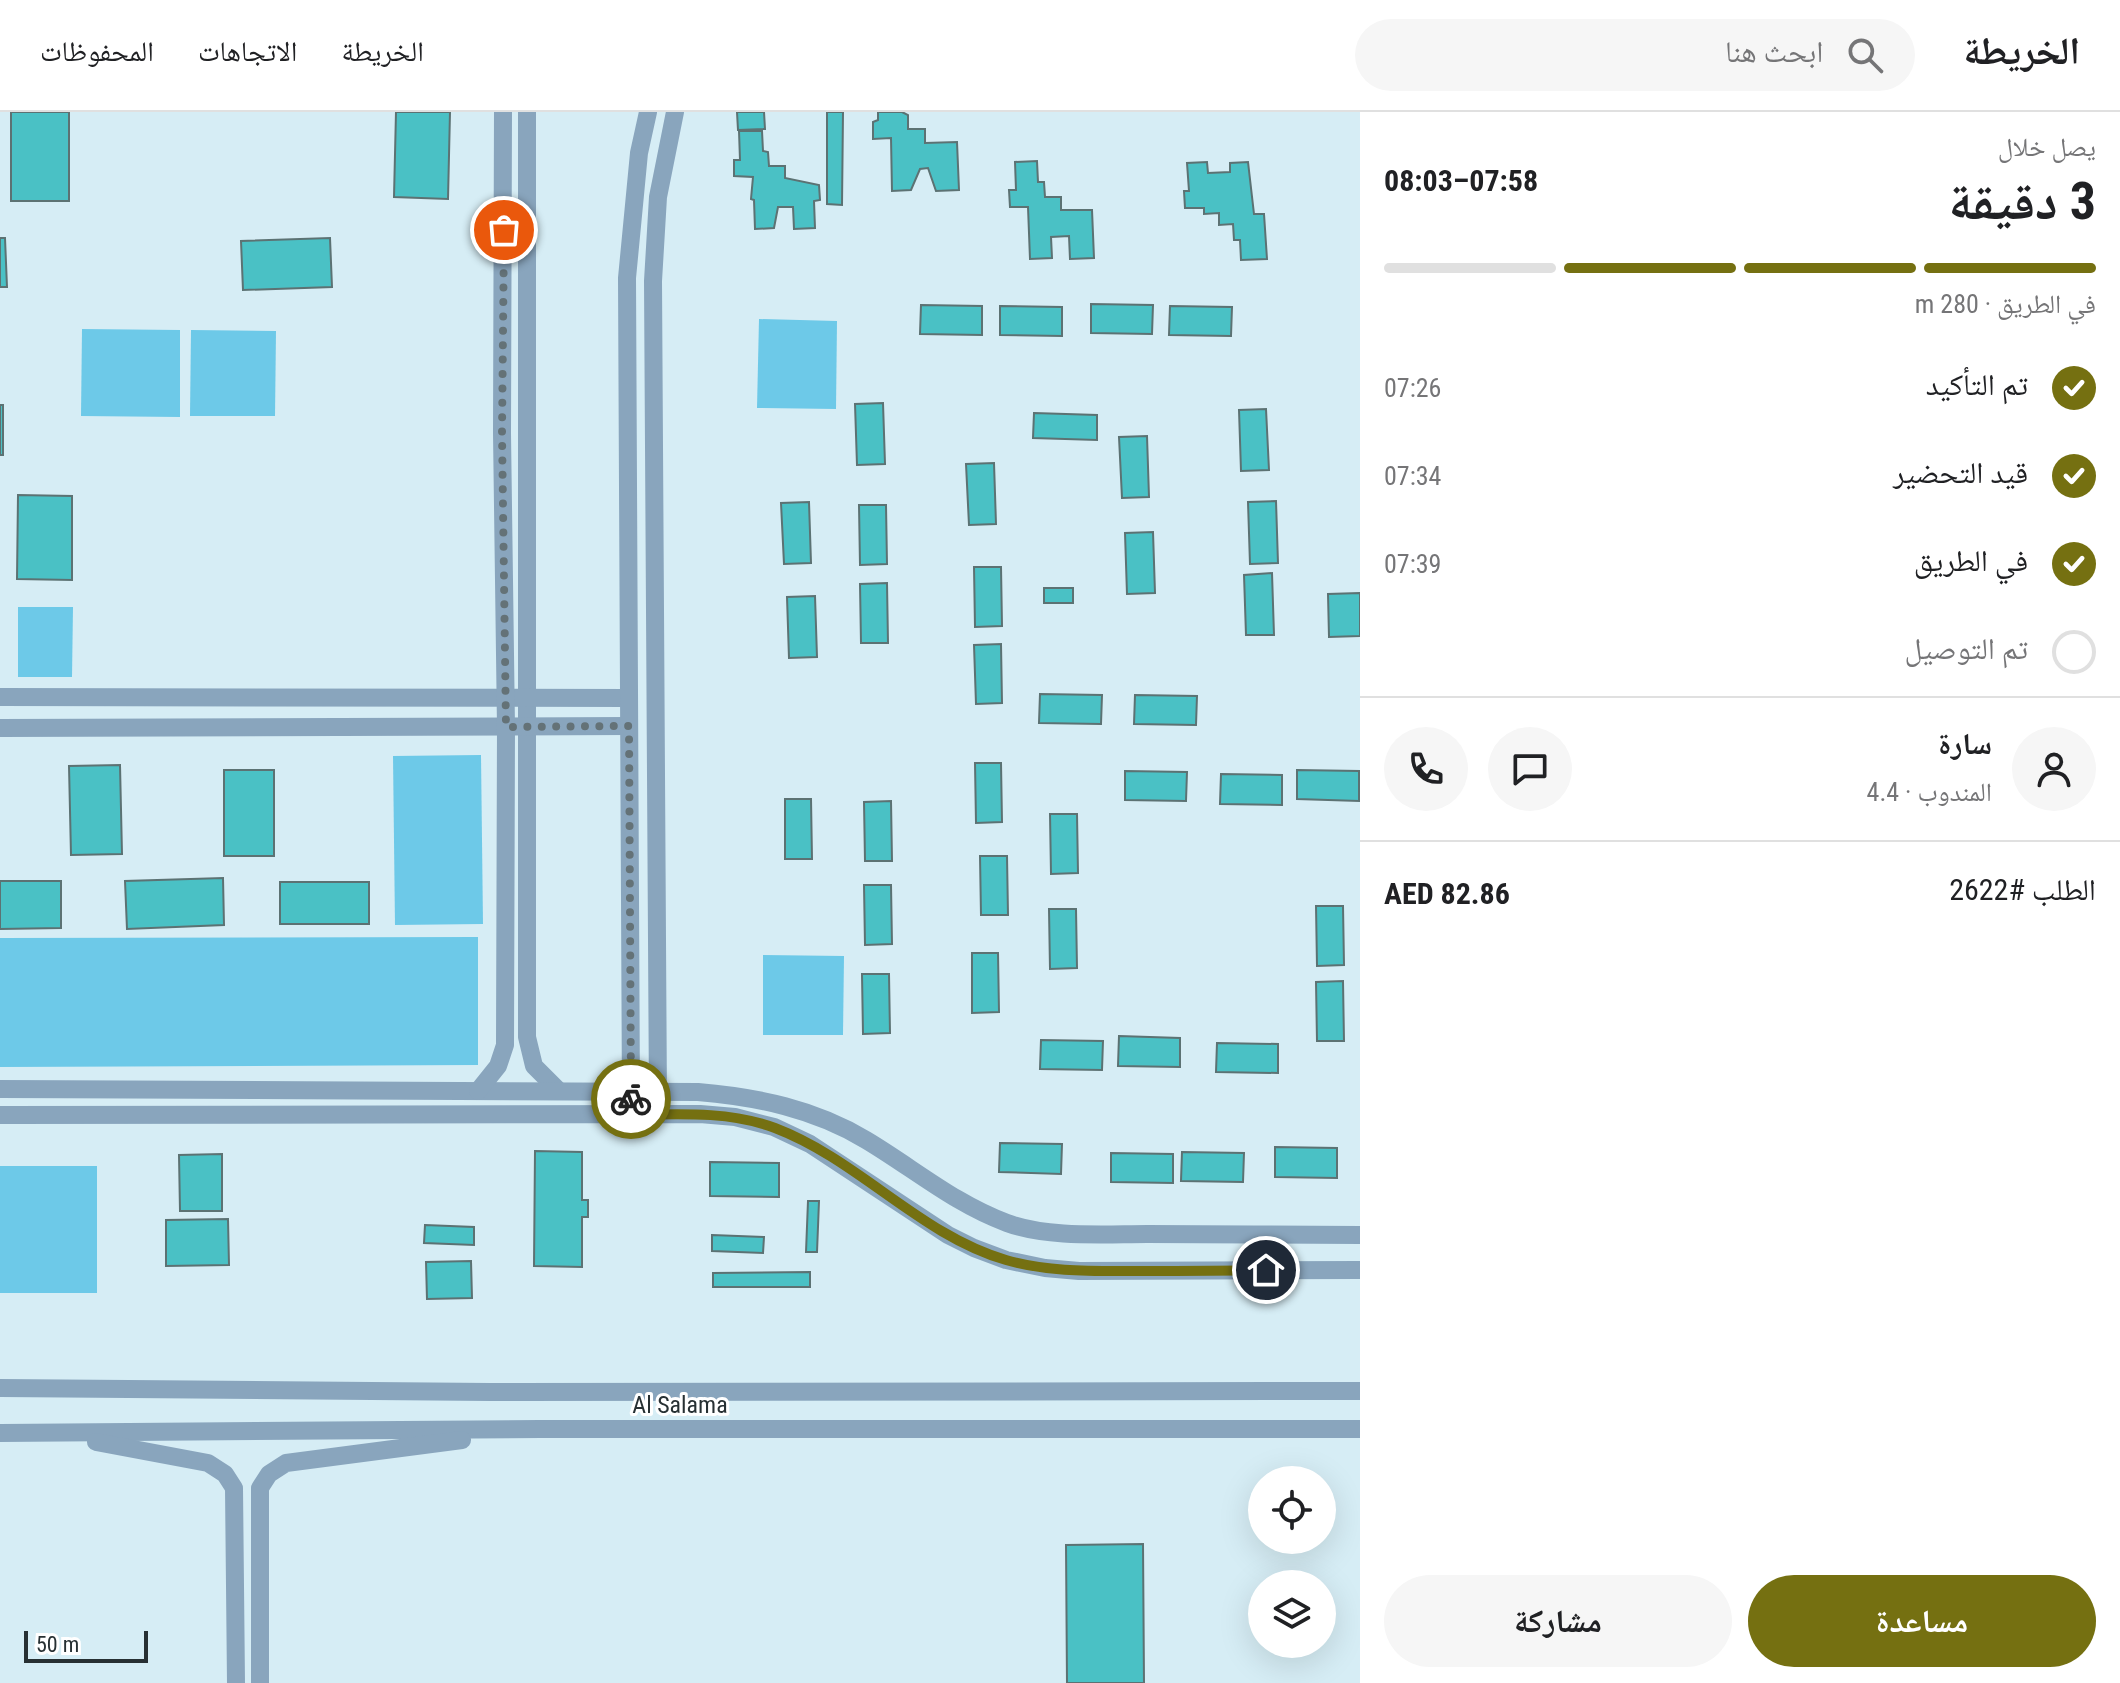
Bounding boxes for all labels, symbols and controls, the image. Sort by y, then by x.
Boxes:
search box [1355,19,1915,91]
text: الخريطة [1963,29,2080,73]
icon: search [1843,33,1887,77]
text: ابحث هنا [1725,34,1823,69]
text: المحفوظات [40,35,154,68]
text: الاتجاهات [198,35,297,68]
text: الخريطة [341,35,424,68]
text: يصل خلال [1998,132,2096,162]
text: 07:58–08:03 [1384,163,1538,198]
text: 3 دقيقة [1949,171,2096,232]
pin [470,196,538,264]
icon: bag [482,208,526,252]
text: في الطريق · 280 m [1915,289,2096,319]
icon: check [2052,366,2096,410]
text: تم التأكيد [1926,367,2028,402]
text: 07:26 [1384,373,1441,403]
icon: check [2052,454,2096,498]
text: قيد التحضير [1893,455,2028,490]
text: 07:34 [1384,461,1441,491]
icon: check [2052,542,2096,586]
text: في الطريق [1914,543,2028,578]
text: 07:39 [1384,549,1441,579]
text: تم التوصيل [1905,631,2028,666]
text: سارة [1938,726,1992,761]
button: phone [1384,727,1468,811]
button: chat [1488,727,1572,811]
button: person [2012,727,2096,811]
text: المندوب · 4.4 [1867,777,1992,807]
text: الطلب #2622 [1949,872,2096,907]
text: AED 82.86 [1384,876,1510,911]
courier [591,1059,671,1139]
icon: bike [609,1077,653,1121]
pin [1232,1236,1300,1304]
icon: home [1244,1248,1288,1292]
street label: Al Salama [632,1391,728,1419]
map controls [1248,1466,1336,1658]
button: locate [1248,1466,1336,1554]
button: layers [1248,1570,1336,1658]
button: مشاركة [1384,1575,1732,1667]
button: مساعدة [1748,1575,2096,1667]
scale bar [24,1627,148,1663]
text: 50 m [36,1632,79,1657]

